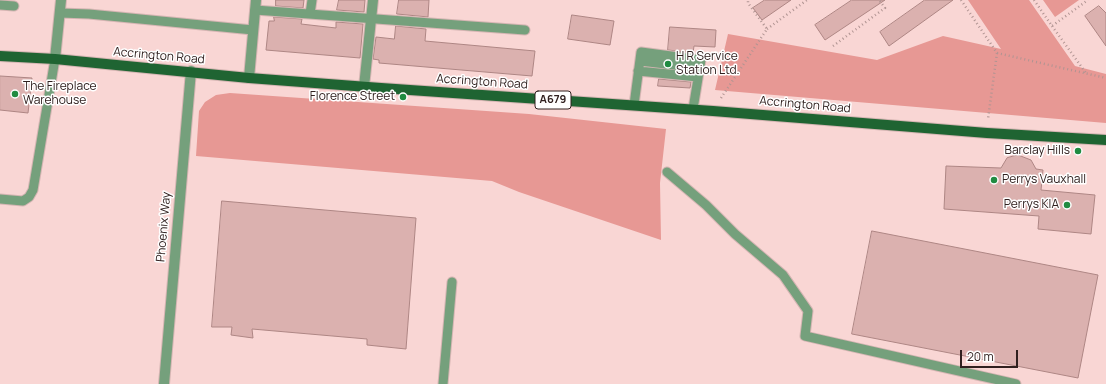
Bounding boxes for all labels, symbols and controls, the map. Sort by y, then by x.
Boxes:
street label: Accrington Road [113,45,205,67]
place label: H R Service Station Ltd. [676,50,740,78]
marker: H R Service Station Ltd. [663,59,673,69]
street label: Accrington Road [436,72,528,92]
place label: The Fireplace Warehouse [23,80,97,108]
marker: The Fireplace Warehouse [10,89,20,99]
place label: Florence Street [310,90,395,104]
road number: A679 [535,91,571,109]
marker: Florence Street [398,92,408,102]
street label: Accrington Road [759,94,851,116]
place label: Barclay Hills [1005,144,1070,158]
marker: Barclay Hills [1073,146,1083,156]
place label: Perrys Vauxhall [1002,173,1086,187]
marker: Perrys Vauxhall [989,175,999,185]
street label: Phoenix Way [154,191,174,263]
place label: Perrys KIA [1004,198,1059,212]
marker: Perrys KIA [1062,200,1072,210]
scale bar [962,342,1020,368]
text: 20 m [967,348,994,365]

